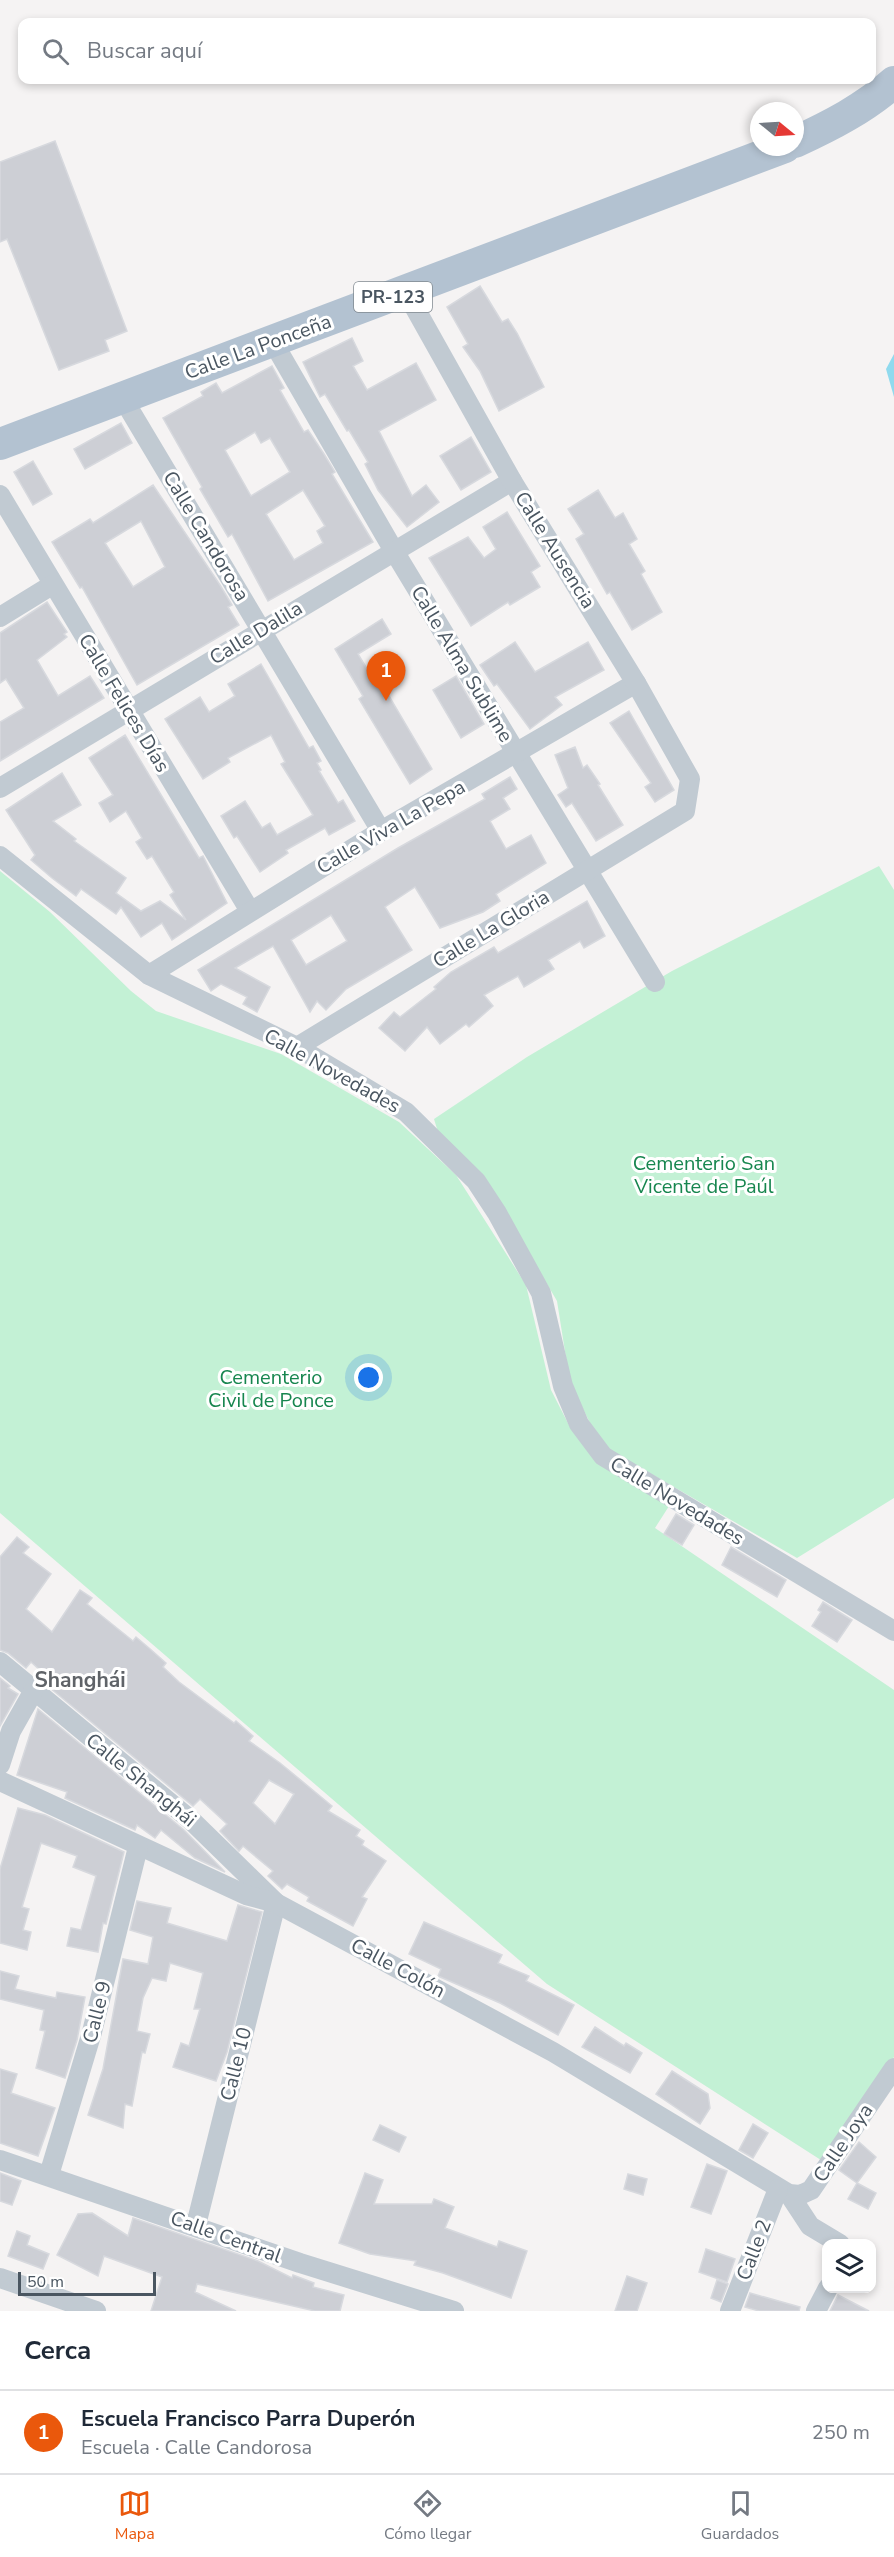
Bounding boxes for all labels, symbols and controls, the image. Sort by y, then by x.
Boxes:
search box [18,18,876,84]
icon: search [39,35,72,68]
text: Buscar aquí [87,36,202,66]
north arrow [750,102,804,156]
road number: PR-123 [354,282,432,312]
street label: Calle La Ponceña [181,308,335,386]
street label: Calle Candorosa [156,466,256,606]
street label: Calle Ausencia [508,486,602,614]
street label: Calle Alma Sublime [405,581,519,747]
street label: Calle Dalila [205,595,307,671]
street label: Calle Felices Días [72,629,176,777]
pin: 1 [366,652,406,701]
street label: Calle Viva La Pepa [312,774,470,880]
street label: Calle La Gloria [428,884,554,974]
street label: Calle Novedades [259,1022,405,1120]
park label: Cementerio San Vicente de Paúl [633,1150,775,1200]
your location [354,1363,383,1392]
park label: Cementerio Civil de Ponce [208,1364,334,1414]
street label: Calle Novedades [605,1450,749,1552]
district label: Shanghái [34,1666,126,1694]
street label: Calle Shanghái [80,1727,202,1833]
street label: Calle Colón [346,1932,450,2004]
street label: Calle 9 [76,1978,118,2046]
street label: Calle 10 [214,2024,258,2104]
street label: Calle Joya [807,2098,879,2188]
street label: Calle Central [167,2204,285,2270]
street label: Calle 2 [730,2216,778,2284]
map controls [822,2239,876,2293]
button: layers [822,2239,876,2293]
scale bar [18,2269,156,2296]
text: 50 m [27,2271,64,2293]
text: Cerca [24,2333,91,2368]
text: Escuela Francisco Parra Duperón [81,2404,415,2434]
text: 1 [38,2419,50,2446]
text: 250 m [812,2419,870,2446]
text: Escuela · Calle Candorosa [81,2434,312,2461]
tab: Mapa [115,2487,155,2545]
tab: Cómo llegar [384,2487,471,2545]
tab: Guardados [701,2487,779,2545]

